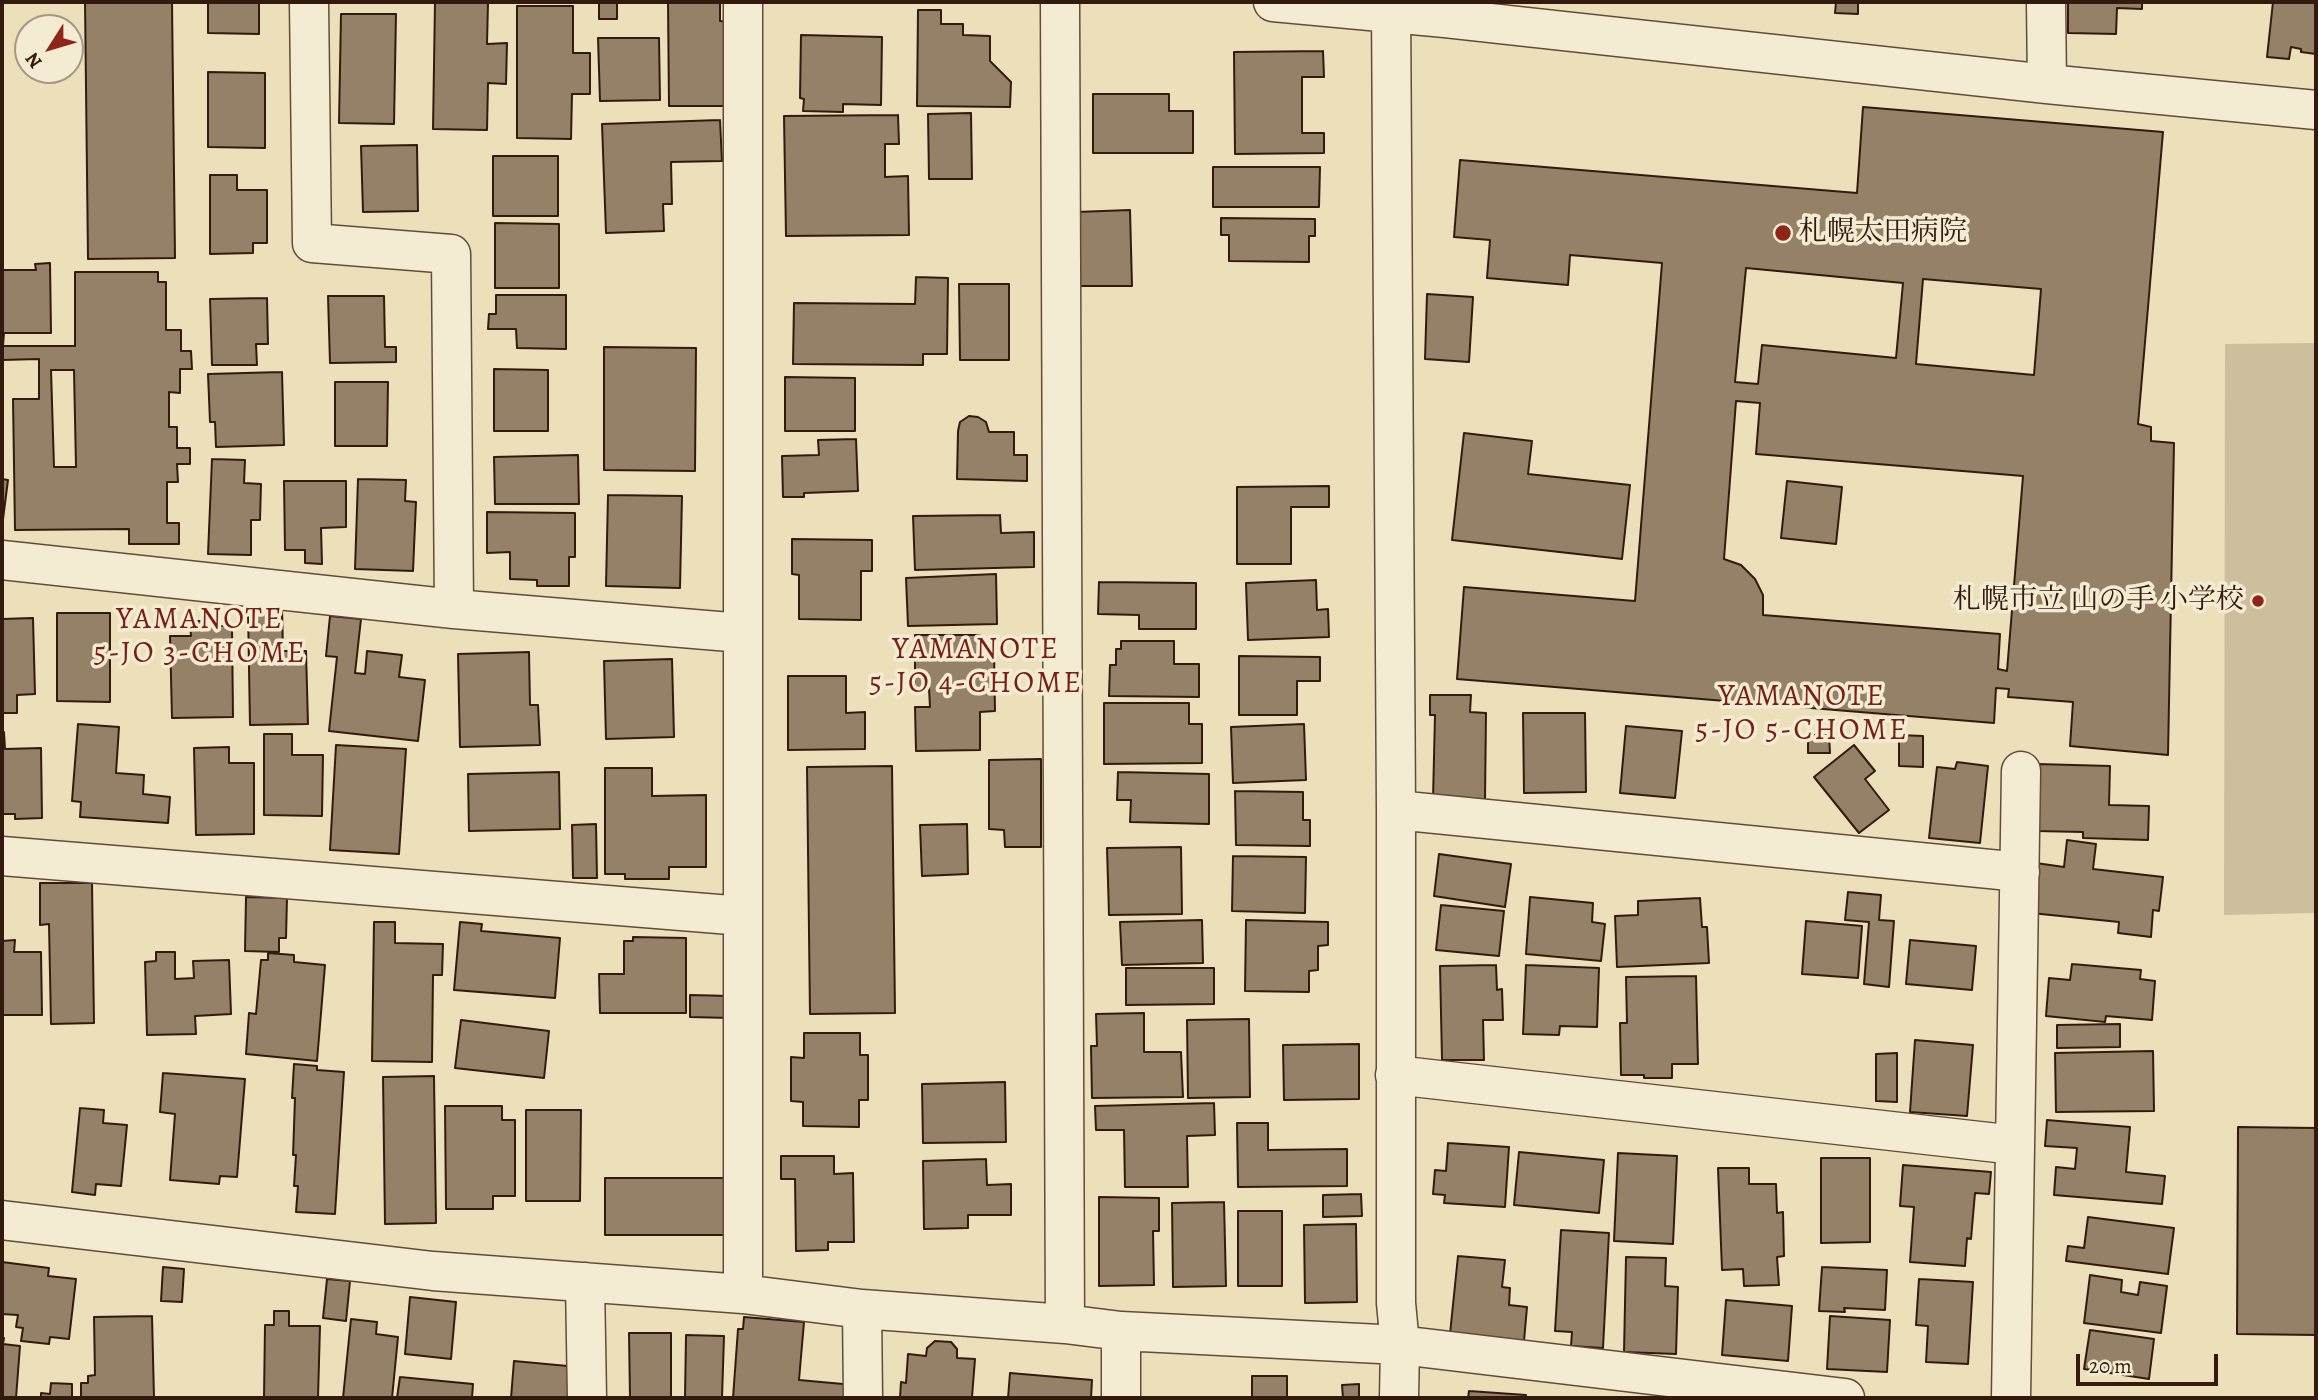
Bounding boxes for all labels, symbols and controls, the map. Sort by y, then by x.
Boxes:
north arrow [14,14,84,84]
text: N [19,47,48,74]
place label: 札幌太田病院 [1799,216,1967,250]
marker: 札幌太田病院 [1773,223,1793,243]
place label: 札幌市立 山の手 小学校 [1953,584,2244,618]
marker: 札幌市立 山の手 小学校 [2250,593,2266,609]
district label: YAMANOTE 5-JO 3-CHOME [95,603,305,674]
district label: YAMANOTE 5-JO 4-CHOME [870,633,1082,704]
district label: YAMANOTE 5-JO 5-CHOME [1697,680,1907,750]
scale bar [2080,1340,2222,1384]
text: 20 m [2089,1352,2132,1380]

